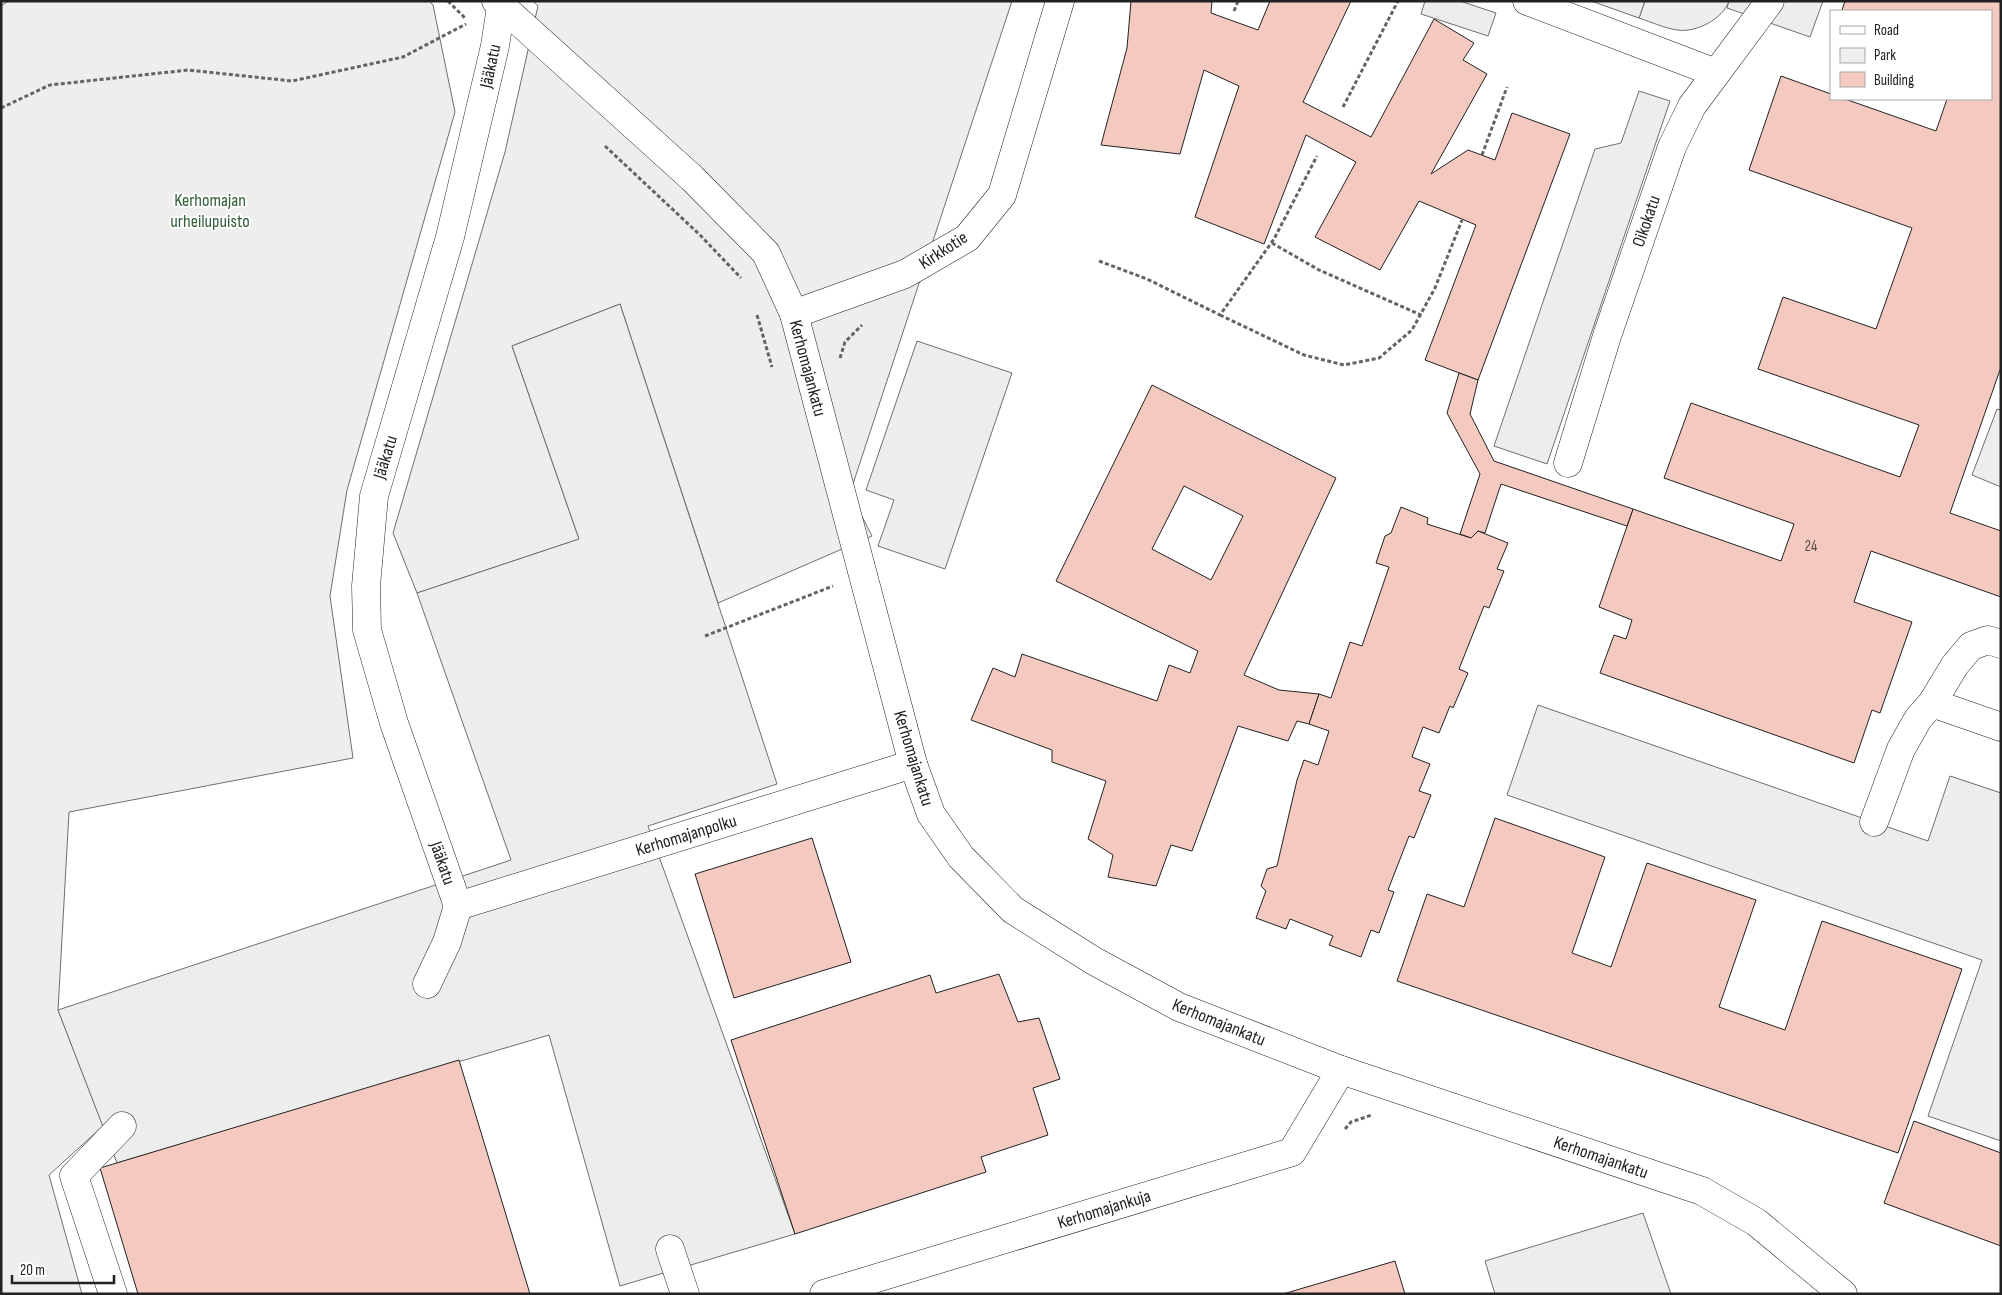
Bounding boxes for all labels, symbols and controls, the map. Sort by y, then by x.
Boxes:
legend [1830,10,1992,100]
text: Road [1874,21,1899,40]
street label: Jääkatu [475,42,505,91]
text: Park [1874,46,1896,65]
text: Building [1874,71,1914,90]
park label: Kerhomajan urheilupuisto [170,190,250,232]
street label: Oikokatu [1628,193,1665,250]
street label: Kirkkotie [915,227,972,274]
street label: Kerhomajankatu [785,318,830,418]
street label: Jääkatu [369,433,402,482]
house number: 24 [1805,537,1817,556]
street label: Kerhomajankatu [889,708,938,808]
street label: Kerhomajanpolku [633,810,739,861]
street label: Jääkatu [425,838,460,888]
street label: Kerhomajankatu [1169,994,1268,1051]
street label: Kerhomajankatu [1551,1131,1651,1183]
street label: Kerhomajankuja [1055,1185,1153,1234]
scale bar [12,1252,115,1284]
text: 20 m [20,1261,45,1280]

